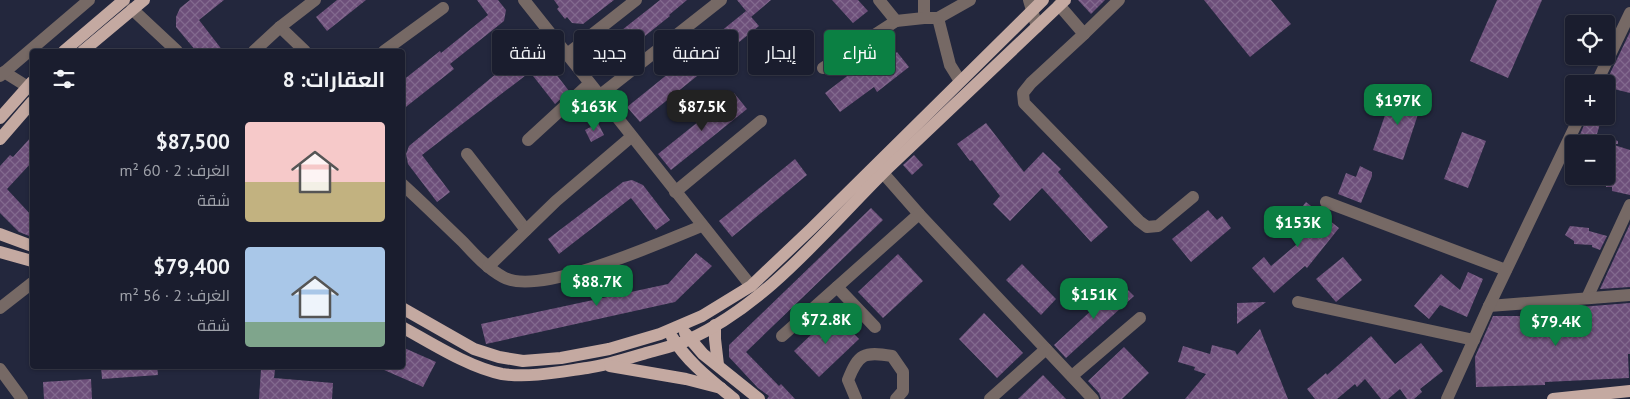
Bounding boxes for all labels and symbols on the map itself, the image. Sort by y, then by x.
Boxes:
pin: $197K [1363,84,1433,126]
pin: $163K [559,90,629,132]
pin: $87.5K [661,90,743,132]
pin: $153K [1263,206,1333,248]
pin: $88.7K [556,264,638,307]
pin: $151K [1059,278,1129,320]
pin: $72.8K [785,302,867,345]
pin: $79.4K [1515,304,1597,347]

